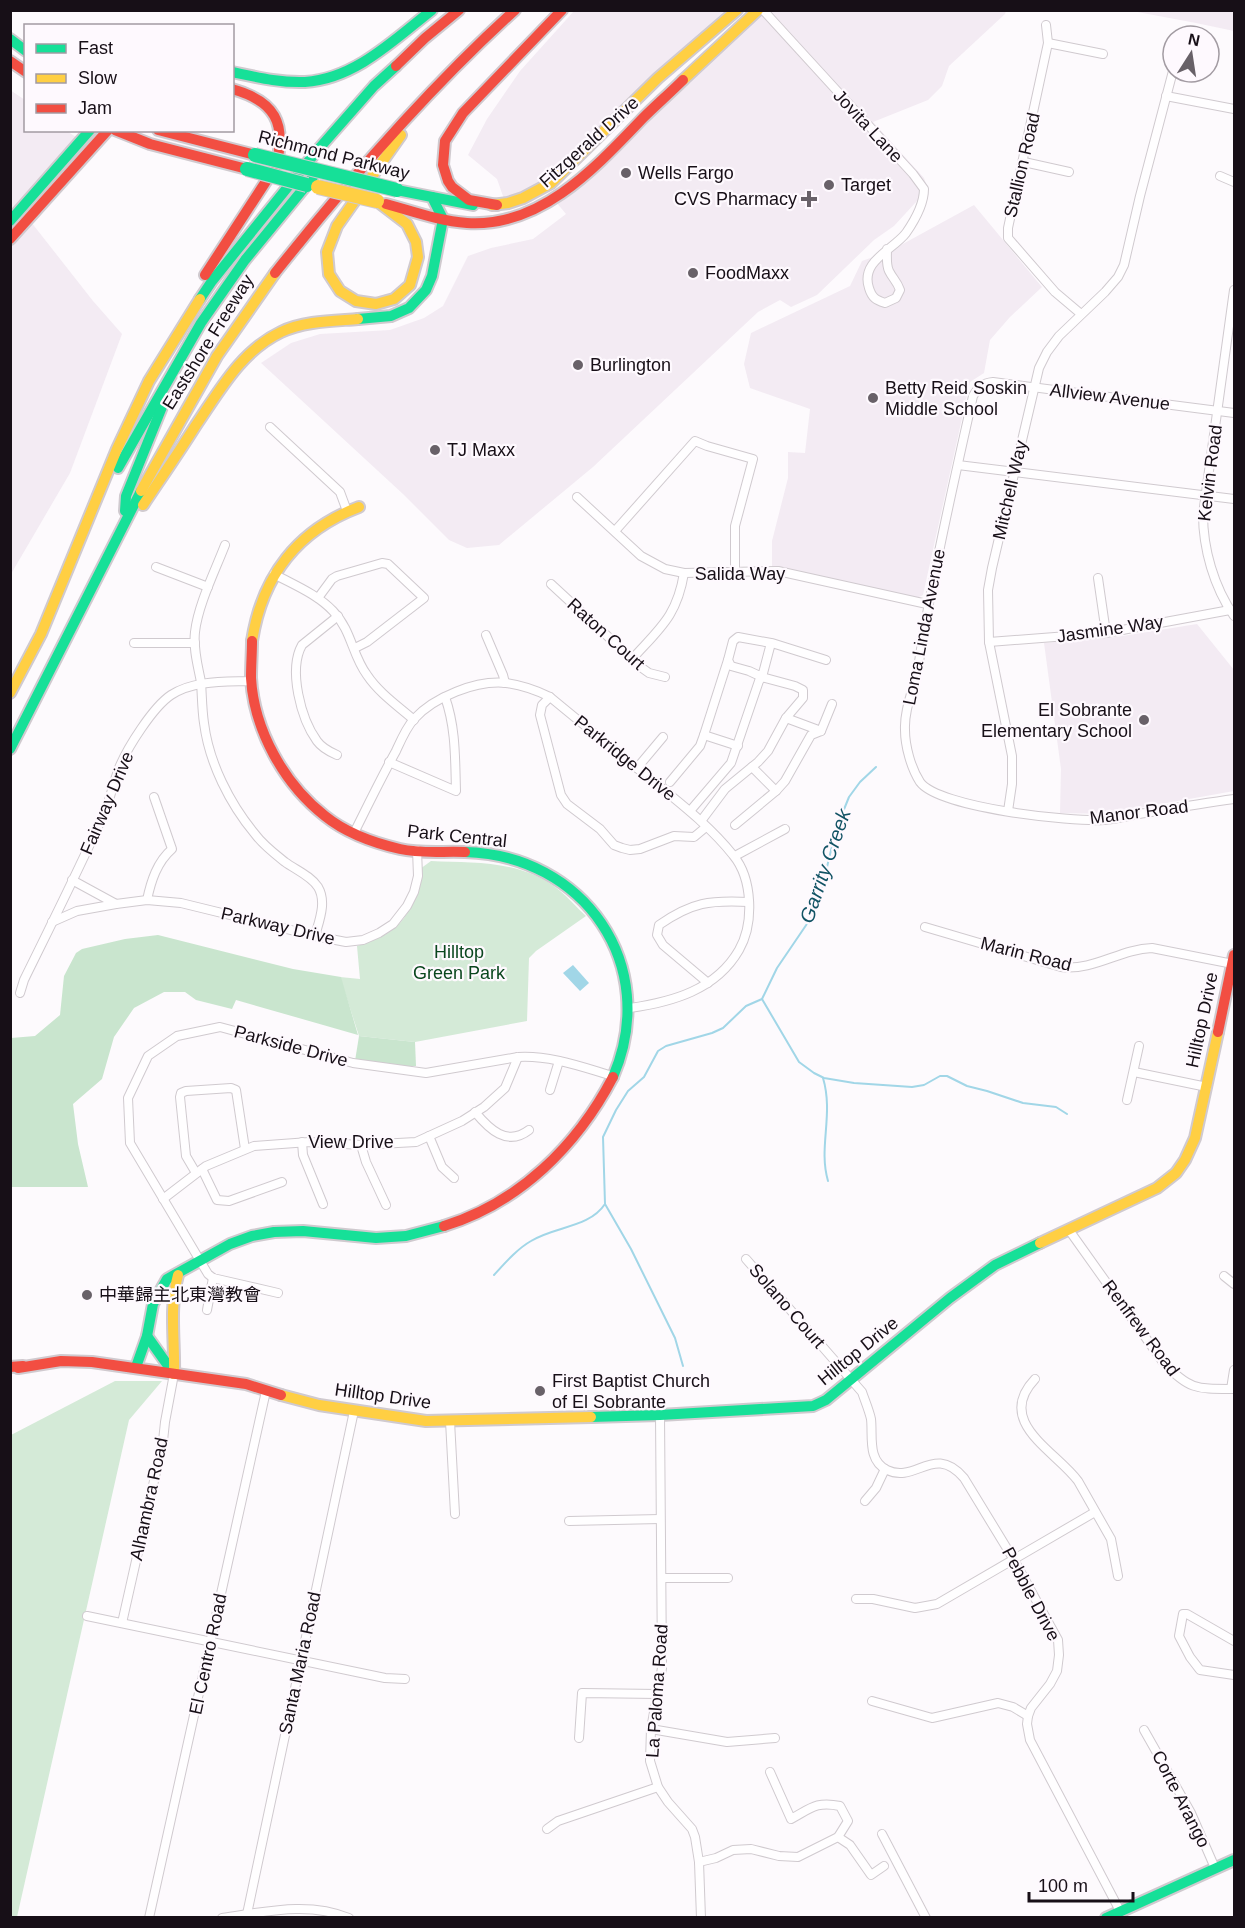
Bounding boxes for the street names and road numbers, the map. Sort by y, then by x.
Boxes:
street label: Jovita Lane [829,86,907,166]
street label: Fitzgerald Drive [535,92,643,192]
street label: Stallion Road [1000,111,1044,219]
street label: Richmond Parkway [256,127,412,183]
street label: Eastshore Freeway [158,271,258,413]
street label: Allview Avenue [1049,380,1171,414]
street label: Kelvin Road [1194,424,1226,522]
street label: Mitchell Way [989,438,1031,542]
street label: Loma Linda Avenue [899,547,949,707]
street label: Salida Way [695,564,785,584]
street label: Raton Court [563,594,649,674]
street label: Jasmine Way [1055,612,1165,646]
street label: Parkridge Drive [571,711,679,805]
street label: Fairway Drive [76,748,138,858]
street label: Manor Road [1089,796,1189,828]
street label: Park Central [406,821,508,851]
street label: Parkway Drive [219,903,337,949]
street label: Marin Road [978,933,1074,975]
street label: Hilltop Drive [1182,970,1222,1070]
street label: Parkside Drive [232,1021,350,1071]
street label: View Drive [308,1132,394,1152]
street label: Solano Court [745,1260,829,1352]
street label: Renfrew Road [1098,1276,1184,1380]
street label: Hilltop Drive [814,1313,902,1389]
street label: Hilltop Drive [334,1379,432,1413]
street label: Alhambra Road [126,1436,172,1562]
street label: Pebble Drive [998,1544,1064,1644]
street label: Santa Maria Road [275,1590,325,1736]
street label: El Centro Road [185,1592,231,1716]
street label: La Paloma Road [642,1623,672,1759]
street label: Corte Arango [1148,1747,1214,1851]

